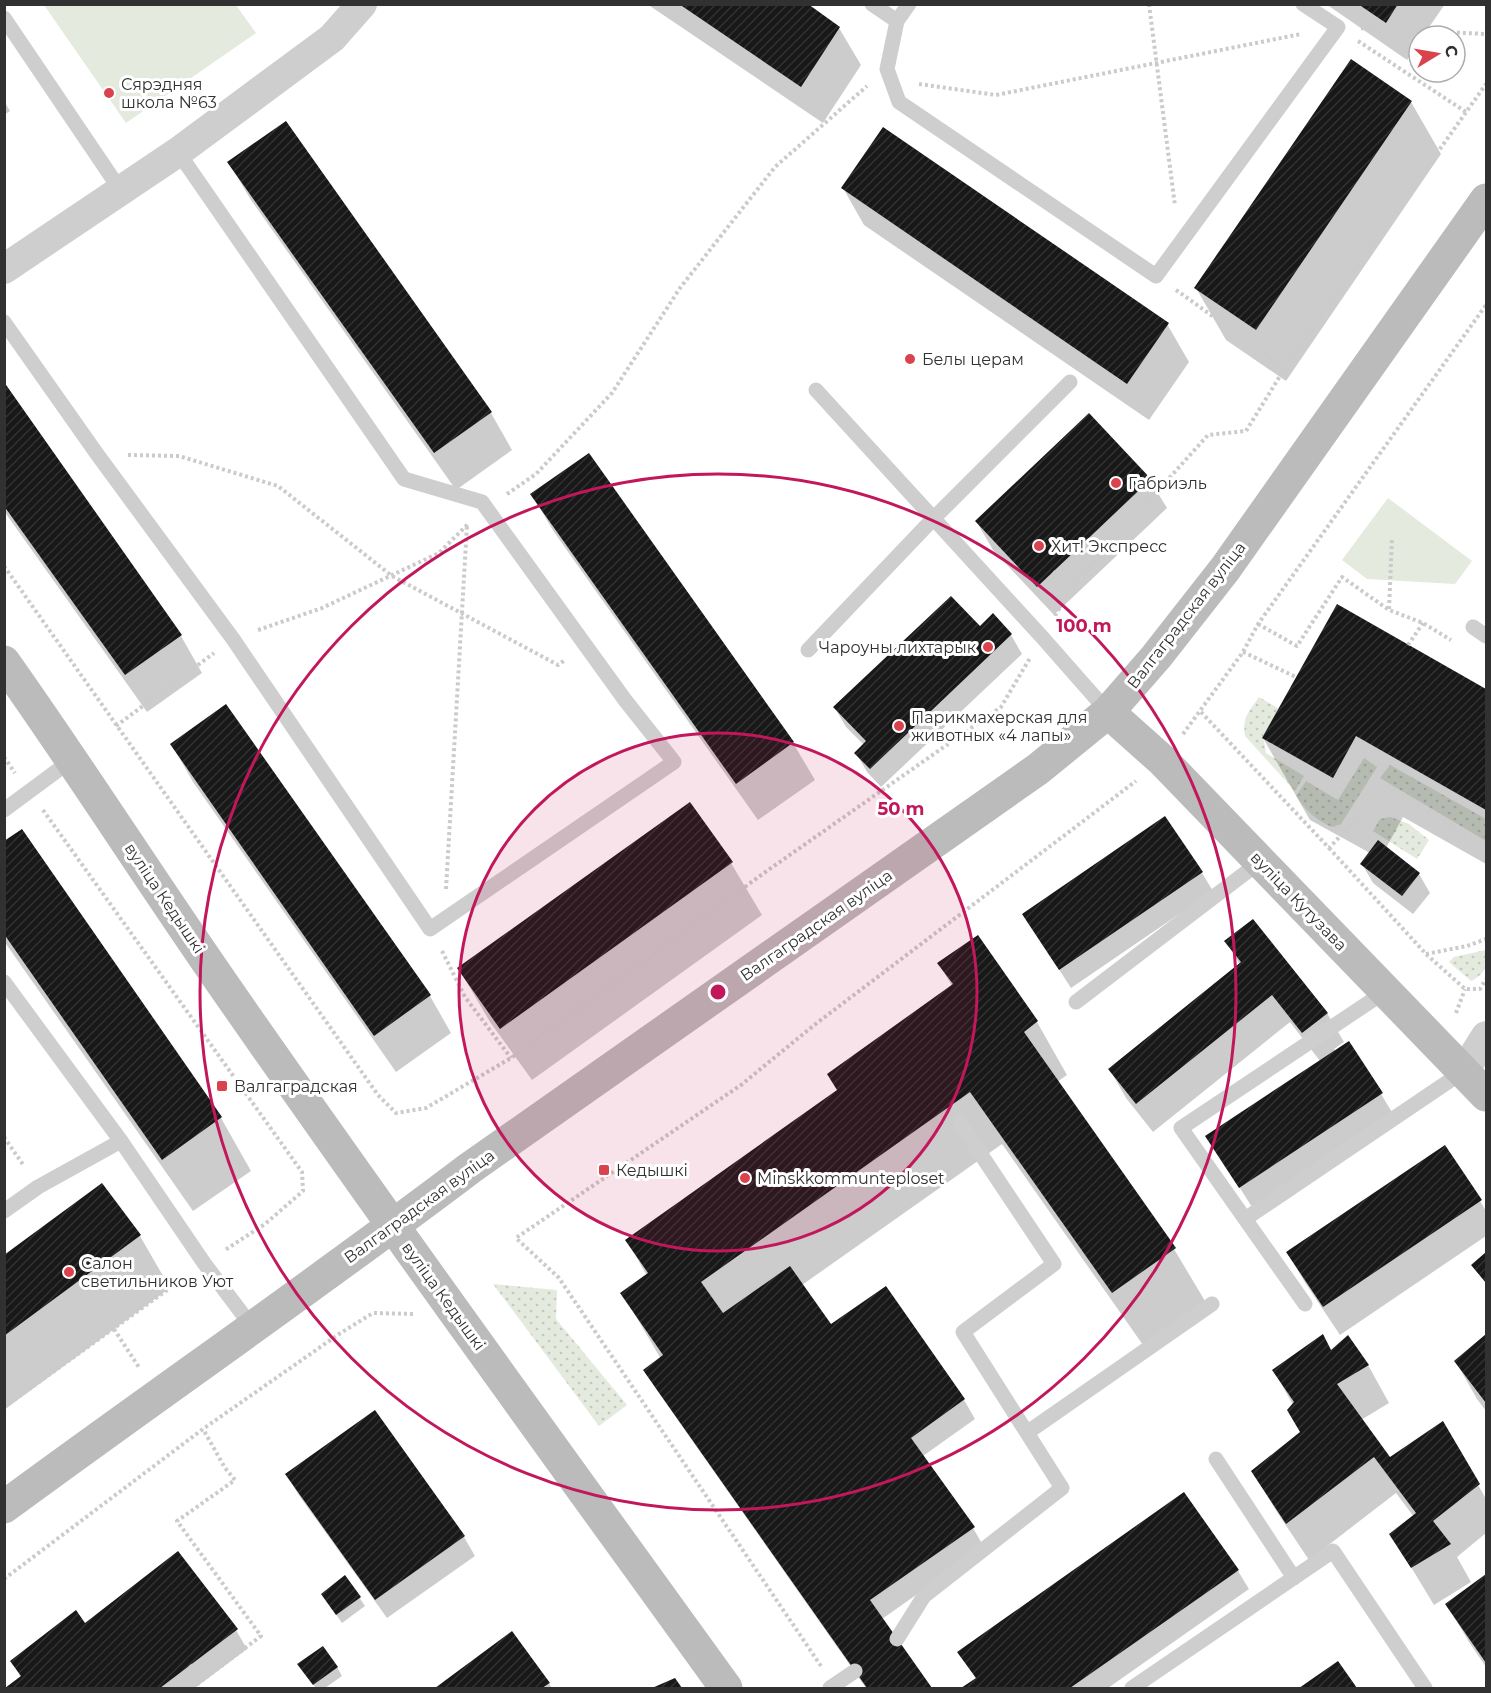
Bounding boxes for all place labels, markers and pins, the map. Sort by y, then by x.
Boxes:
place label: Сярэдняя школа №63 [121,75,217,112]
marker: Сярэдняя школа №63 [102,86,116,100]
place label: Белы церам [922,350,1024,369]
marker: Белы церам [903,352,917,366]
place label: Габриэль [1128,474,1207,493]
marker: Габриэль [1109,476,1123,490]
place label: Хит! Экспресс [1051,537,1167,556]
marker: Хит! Экспресс [1032,539,1046,553]
place label: Чароуны лихтарык [819,638,977,657]
marker: Чароуны лихтарык [981,640,995,654]
place label: Парикмахерская для животных «4 лапы» [911,708,1087,745]
marker: Парикмахерская для животных «4 лапы» [892,719,906,733]
centre of rings [708,982,728,1002]
place label: Валгаградская [234,1077,358,1096]
marker: Валгаградская [215,1079,229,1093]
place label: Кедышкі [616,1161,688,1180]
marker: Кедышкі [597,1163,611,1177]
place label: Minskkommunteploset [757,1169,945,1188]
marker: Minskkommunteploset [738,1171,752,1185]
place label: Салон светильников Уют [81,1254,234,1291]
marker: Салон светильников Уют [62,1265,76,1279]

